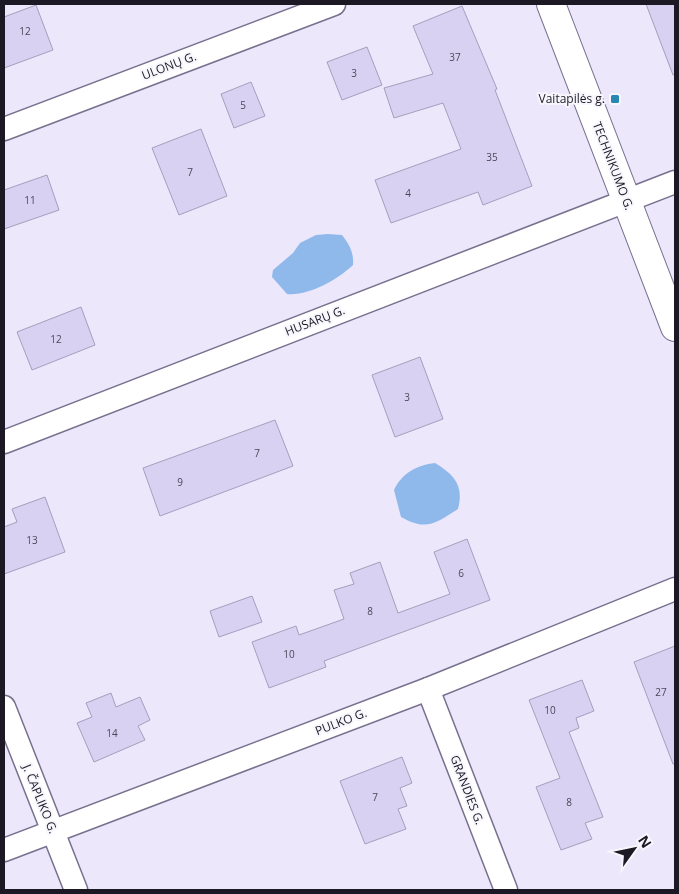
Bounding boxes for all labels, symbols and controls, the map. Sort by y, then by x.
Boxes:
house number: 12 [19,24,31,38]
street label: ULONŲ G. [139,47,199,84]
house number: 37 [449,50,461,64]
house number: 3 [351,66,357,80]
place label: Vaitapilės g. [539,90,605,107]
marker: Vaitapilės g. [609,93,621,105]
house number: 5 [240,98,246,112]
street label: TECHNIKUMO G. [589,119,638,212]
house number: 35 [486,150,498,164]
house number: 7 [187,165,193,179]
house number: 4 [405,186,411,200]
house number: 11 [24,193,36,207]
street label: HUSARŲ G. [282,301,347,340]
house number: 12 [50,332,62,346]
house number: 3 [404,390,410,404]
house number: 7 [254,446,260,460]
house number: 9 [177,475,183,489]
house number: 13 [26,533,38,547]
house number: 6 [458,566,464,580]
house number: 8 [367,604,373,618]
house number: 10 [283,647,295,661]
house number: 27 [655,685,667,699]
house number: 10 [544,703,556,717]
street label: PULKO G. [313,704,369,739]
house number: 14 [106,726,118,740]
street label: GRANDIES G. [446,753,488,827]
street label: J. ČAPLIKO G. [19,761,62,836]
house number: 7 [372,790,378,804]
house number: 8 [566,795,572,809]
north arrow [609,824,659,874]
text: N [634,832,656,852]

